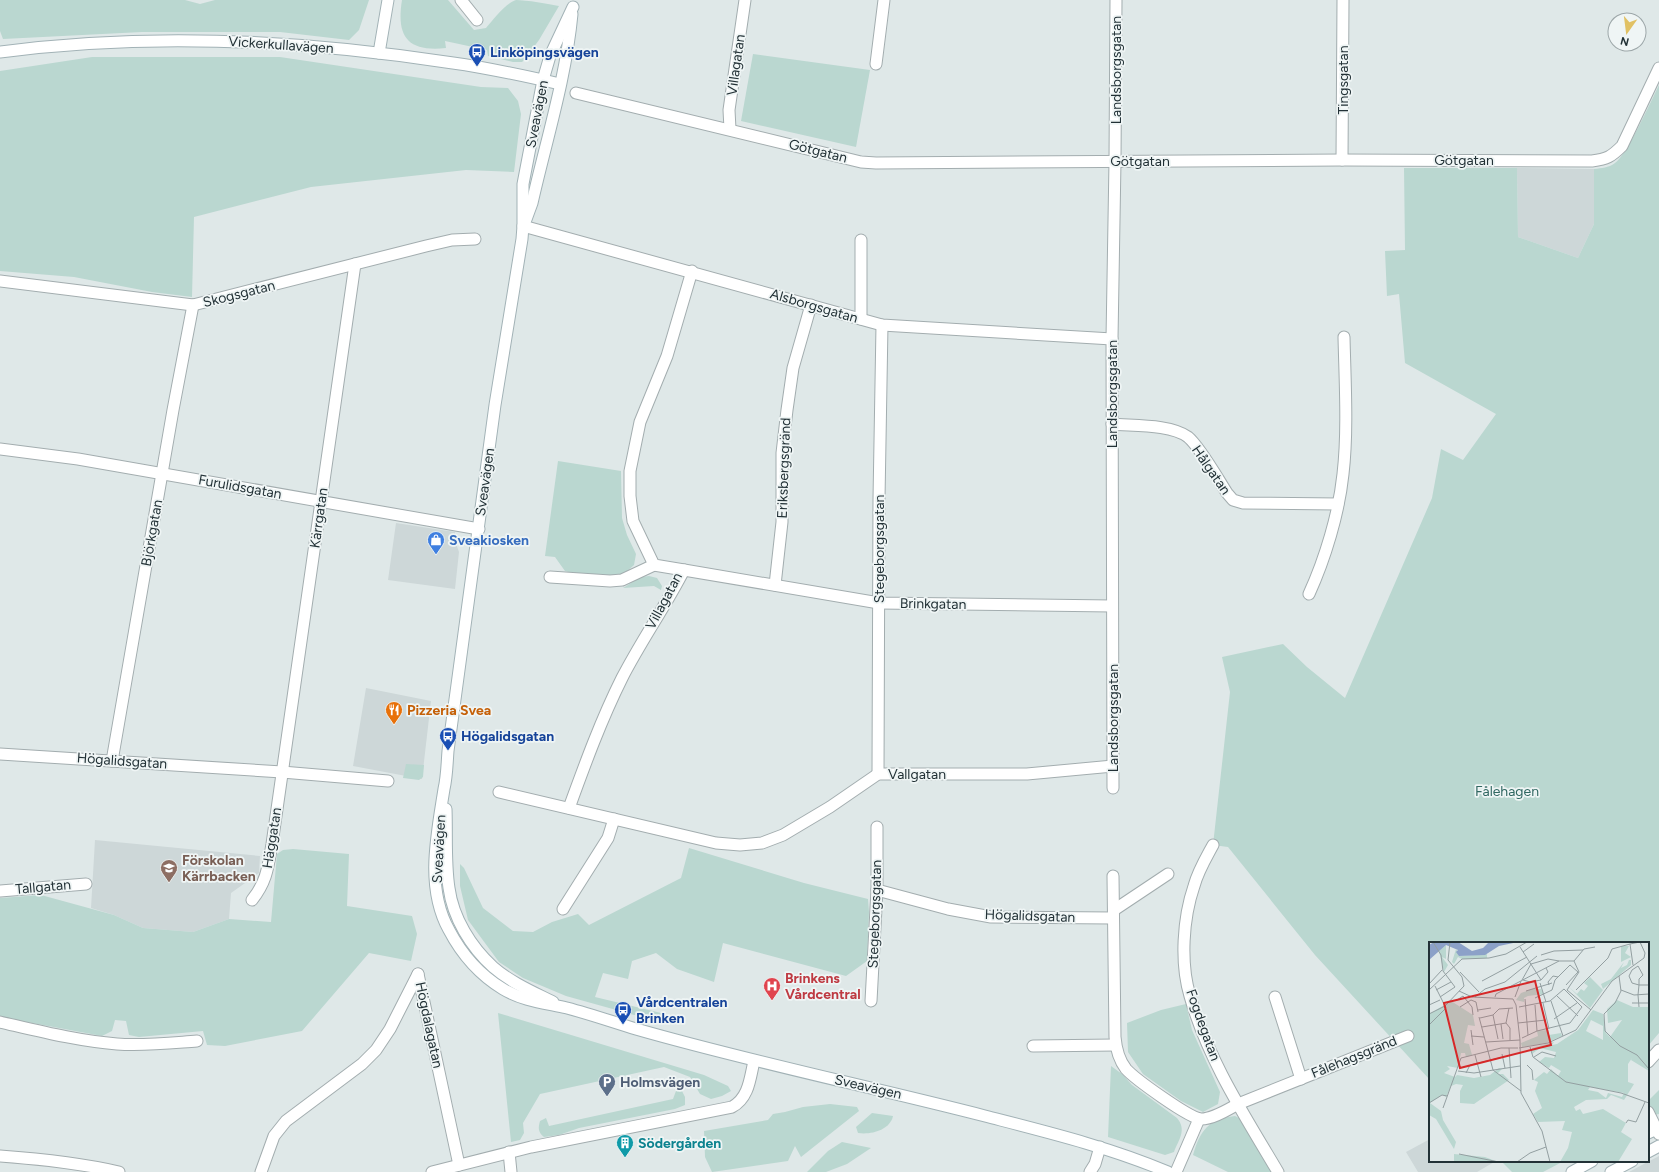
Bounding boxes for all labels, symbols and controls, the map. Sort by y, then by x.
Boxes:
north arrow [1607,12,1647,52]
street label: Landsborgsgatan [1108,16,1125,124]
street label: Vickerkullavägen [228,33,334,57]
street label: Villagatan [723,33,749,97]
text: N [1619,34,1630,49]
bus stop icon: Linköpingsvägen [467,42,487,67]
place label: Linköpingsvägen [490,44,599,61]
street label: Tingsgatan [1335,45,1352,115]
street label: Sveavägen [522,79,552,149]
street label: Götgatan [787,136,849,166]
street label: Götgatan [1434,152,1494,169]
street label: Götgatan [1110,153,1170,170]
street label: Skogsgatan [201,277,277,311]
street label: Alsborgsgatan [768,285,860,327]
street label: Landsborgsgatan [1104,340,1121,448]
street label: Eriksbergsgränd [774,417,794,519]
street label: Hålgatan [1188,442,1234,498]
street label: Sveavägen [472,447,498,517]
street label: Furulidsgatan [197,471,283,503]
street label: Kärrgatan [306,487,332,549]
street label: Stegeborgsgatan [871,494,888,603]
street label: Björkgatan [138,498,166,568]
shop icon: Sveakiosken [426,530,446,555]
place label: Sveakiosken [449,532,529,549]
street label: Villagatan [642,570,686,632]
street label: Brinkgatan [900,595,967,613]
street label: Landsborgsgatan [1105,664,1122,772]
restaurant icon: Pizzeria Svea [384,700,404,725]
place label: Pizzeria Svea [407,702,491,719]
bus stop icon: Högalidsgatan [438,726,458,751]
place label: Högalidsgatan [461,728,554,745]
street label: Högalidsgatan [76,749,168,773]
street label: Vallgatan [888,766,946,783]
park label: Fålehagen [1475,783,1539,800]
street label: Häggatan [259,806,285,870]
street label: Sveavägen [429,814,449,884]
place label: Förskolan Kärrbacken [182,852,256,885]
school or university icon: Förskolan Kärrbacken [159,858,179,883]
street label: Stegeborgsgatan [865,859,885,969]
street label: Tallgatan [14,876,72,898]
street label: Högalidsgatan [984,906,1076,926]
inset map [1429,942,1649,1162]
place label: Brinkens Vårdcentral [785,970,861,1003]
hospital icon: Brinkens Vårdcentral [762,976,782,1001]
street label: Högdalagatan [412,980,446,1070]
street label: Fogdegatan [1182,987,1224,1063]
place label: Vårdcentralen Brinken [636,994,728,1027]
bus stop icon: Vårdcentralen Brinken [613,1000,633,1025]
street label: Fålehagsgränd [1309,1032,1399,1082]
street label: Sveavägen [833,1071,903,1103]
parking icon: Holmsvägen [597,1072,617,1097]
place label: Holmsvägen [620,1074,700,1091]
building icon: Södergården [615,1133,635,1158]
place label: Södergården [638,1135,721,1152]

